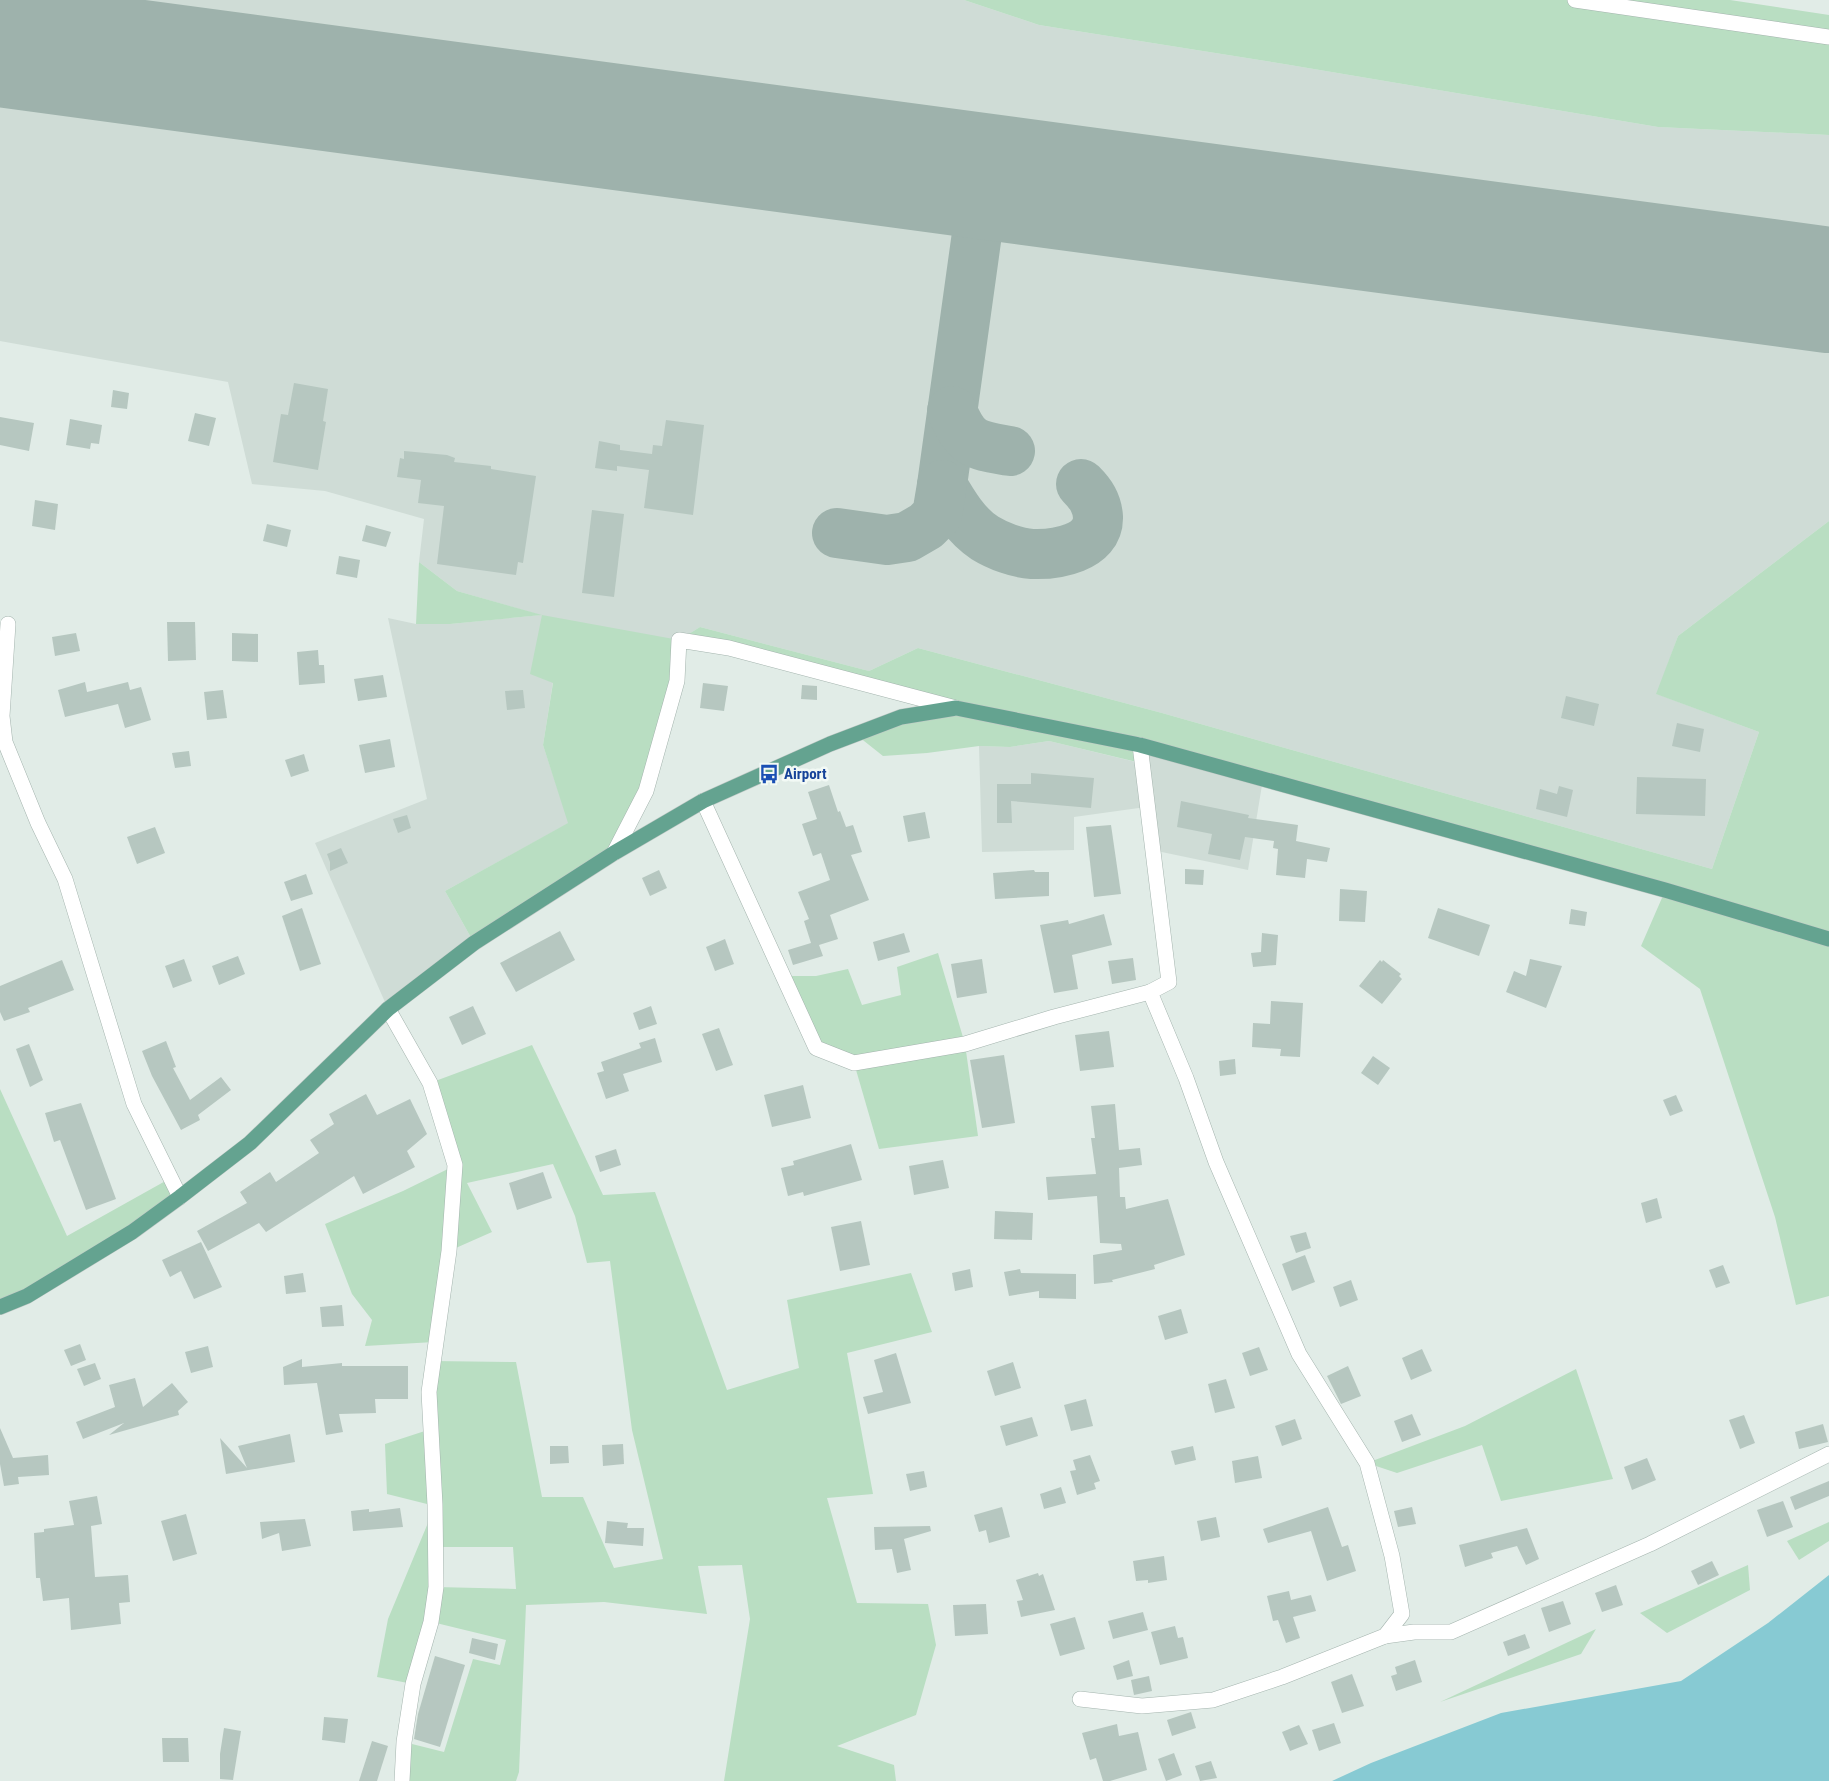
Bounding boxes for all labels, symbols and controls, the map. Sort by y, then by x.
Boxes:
bus stop icon: Airport [758,763,780,785]
place label: Airport [784,765,827,783]

